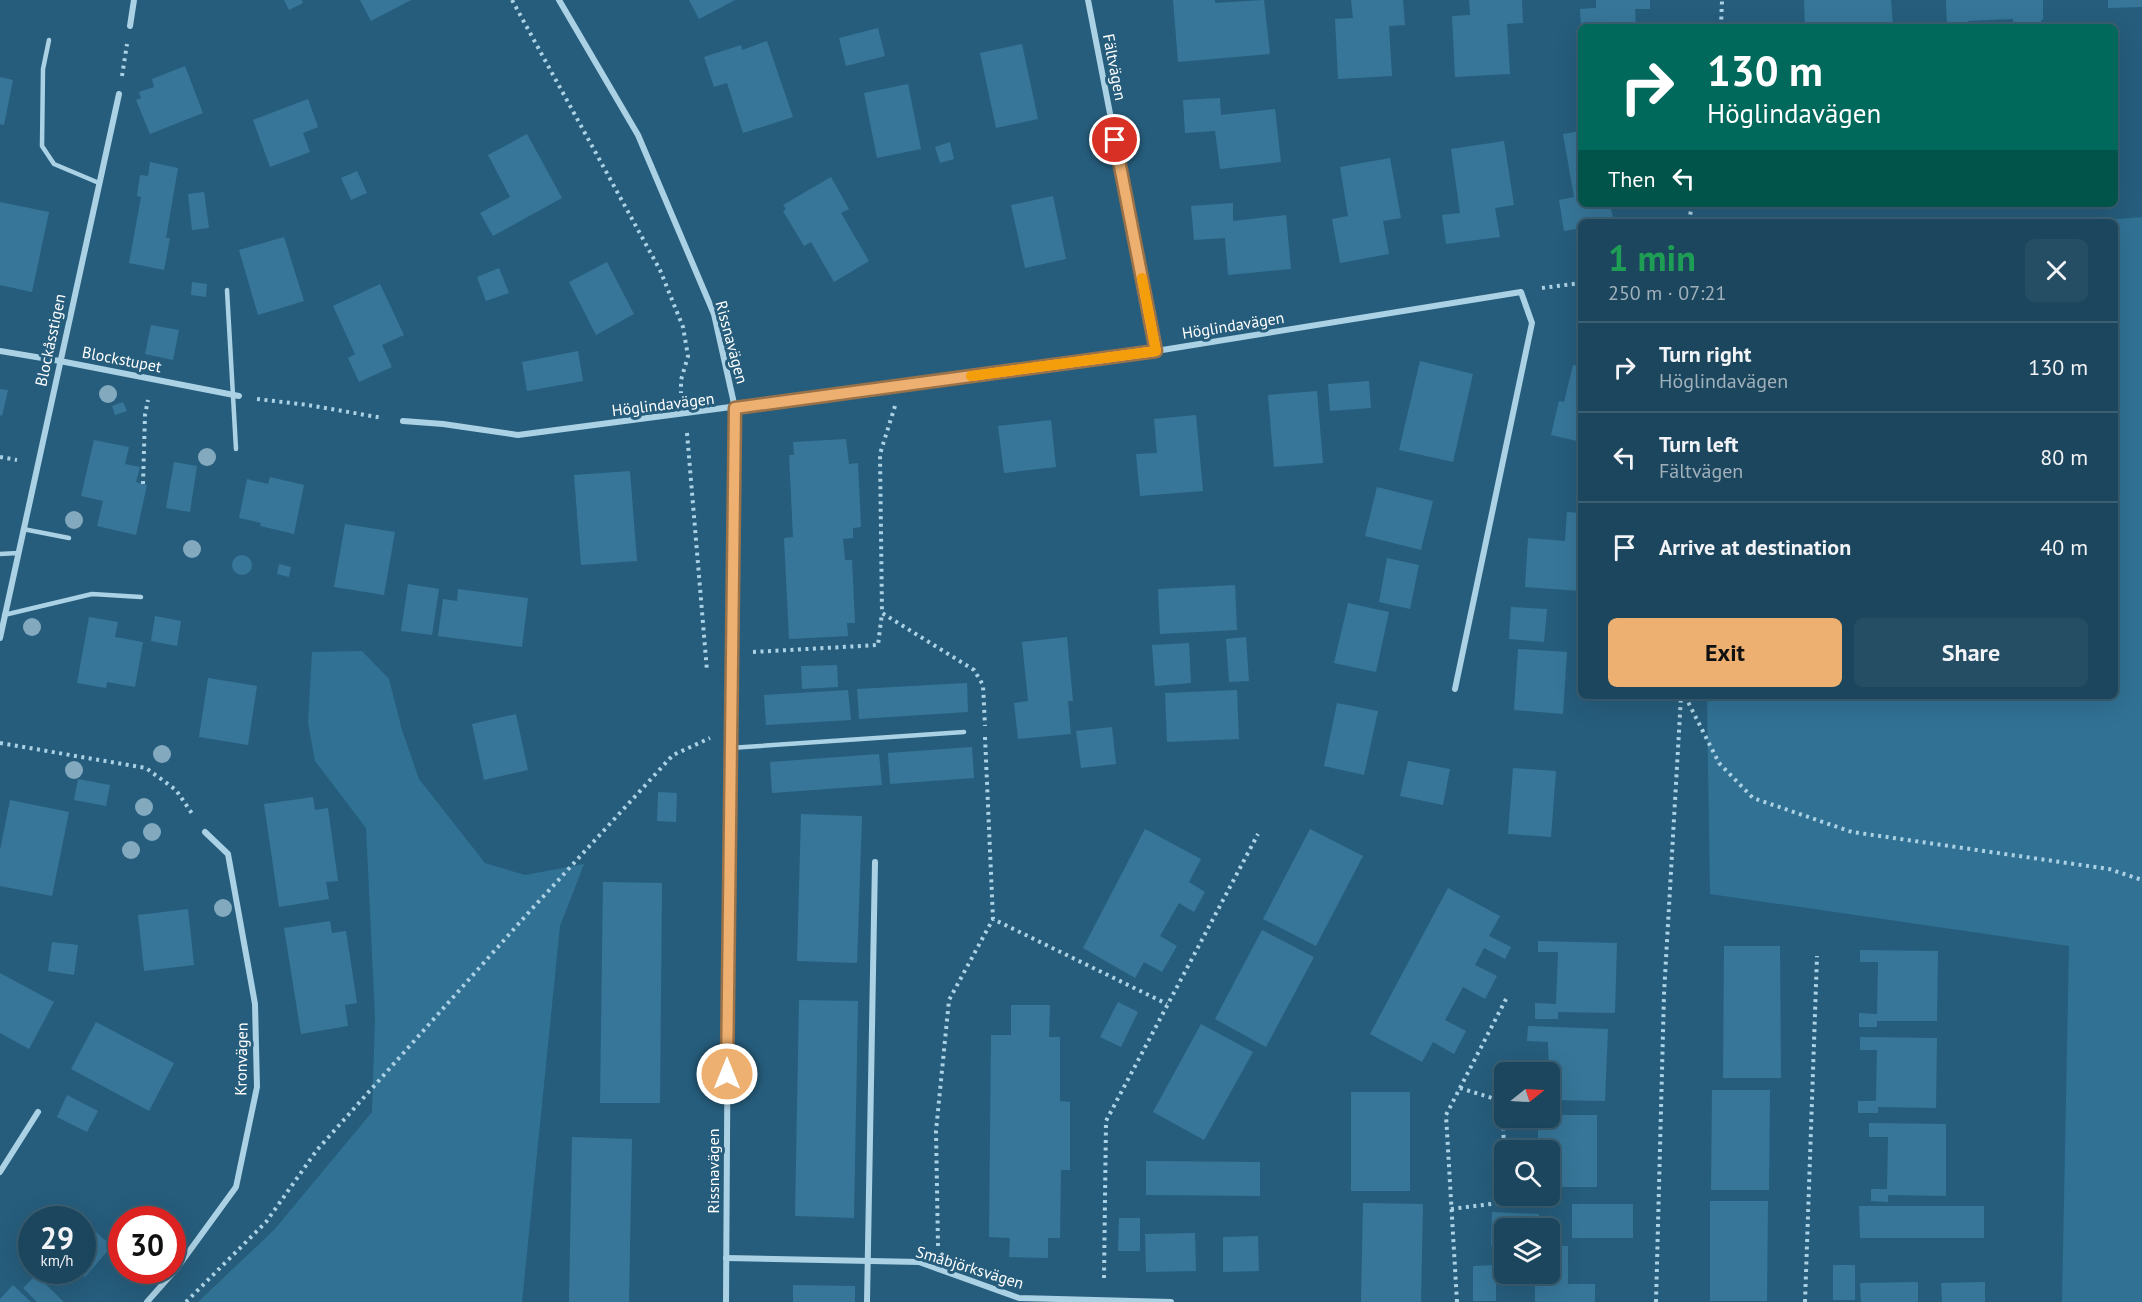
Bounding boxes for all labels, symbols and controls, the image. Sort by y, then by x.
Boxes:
street label: Fältvägen [1099,32,1131,102]
text: 130 m [1707,43,1823,98]
icon: right [1608,48,1686,126]
text: Höglindavägen [1707,96,1881,130]
pin [1089,114,1140,165]
icon: arrive [1098,123,1131,156]
icon: left [1667,162,1700,195]
text: Then [1608,165,1655,193]
text: 1 min [1608,234,1696,281]
button: close [2025,239,2088,302]
text: 250 m · 07:21 [1608,280,1726,306]
street label: Blockåsstigen [30,292,70,388]
street label: Rissnavägen [711,298,753,386]
street label: Höglindavägen [1180,307,1286,343]
text: Turn right [1659,340,1751,368]
street label: Blockstupet [81,342,164,377]
icon: right [1608,351,1641,384]
text: 130 m [2028,353,2088,381]
text: Höglindavägen [1659,368,1788,394]
street label: Höglindavägen [611,388,715,420]
text: Turn left [1659,430,1739,458]
icon: left [1608,441,1641,474]
text: 80 m [2040,443,2088,471]
text: Fältvägen [1659,458,1743,484]
icon: arrive [1608,531,1641,564]
text: Arrive at destination [1659,533,1851,561]
text: 40 m [2040,533,2088,561]
button: Exit [1608,618,1842,687]
button: Share [1854,618,2088,687]
street label: Kronvägen [230,1022,252,1096]
position arrow [695,1042,759,1106]
north arrow [1494,1062,1560,1128]
map controls [1494,1062,1560,1284]
street label: Rissnavägen [703,1128,723,1214]
button: search [1494,1140,1560,1206]
speed limit sign: 30 [108,1206,186,1284]
text: 29 [40,1218,74,1257]
button: layers [1494,1218,1560,1284]
street label: Småbjörksvägen [914,1241,1026,1293]
text: km/h [41,1251,73,1270]

